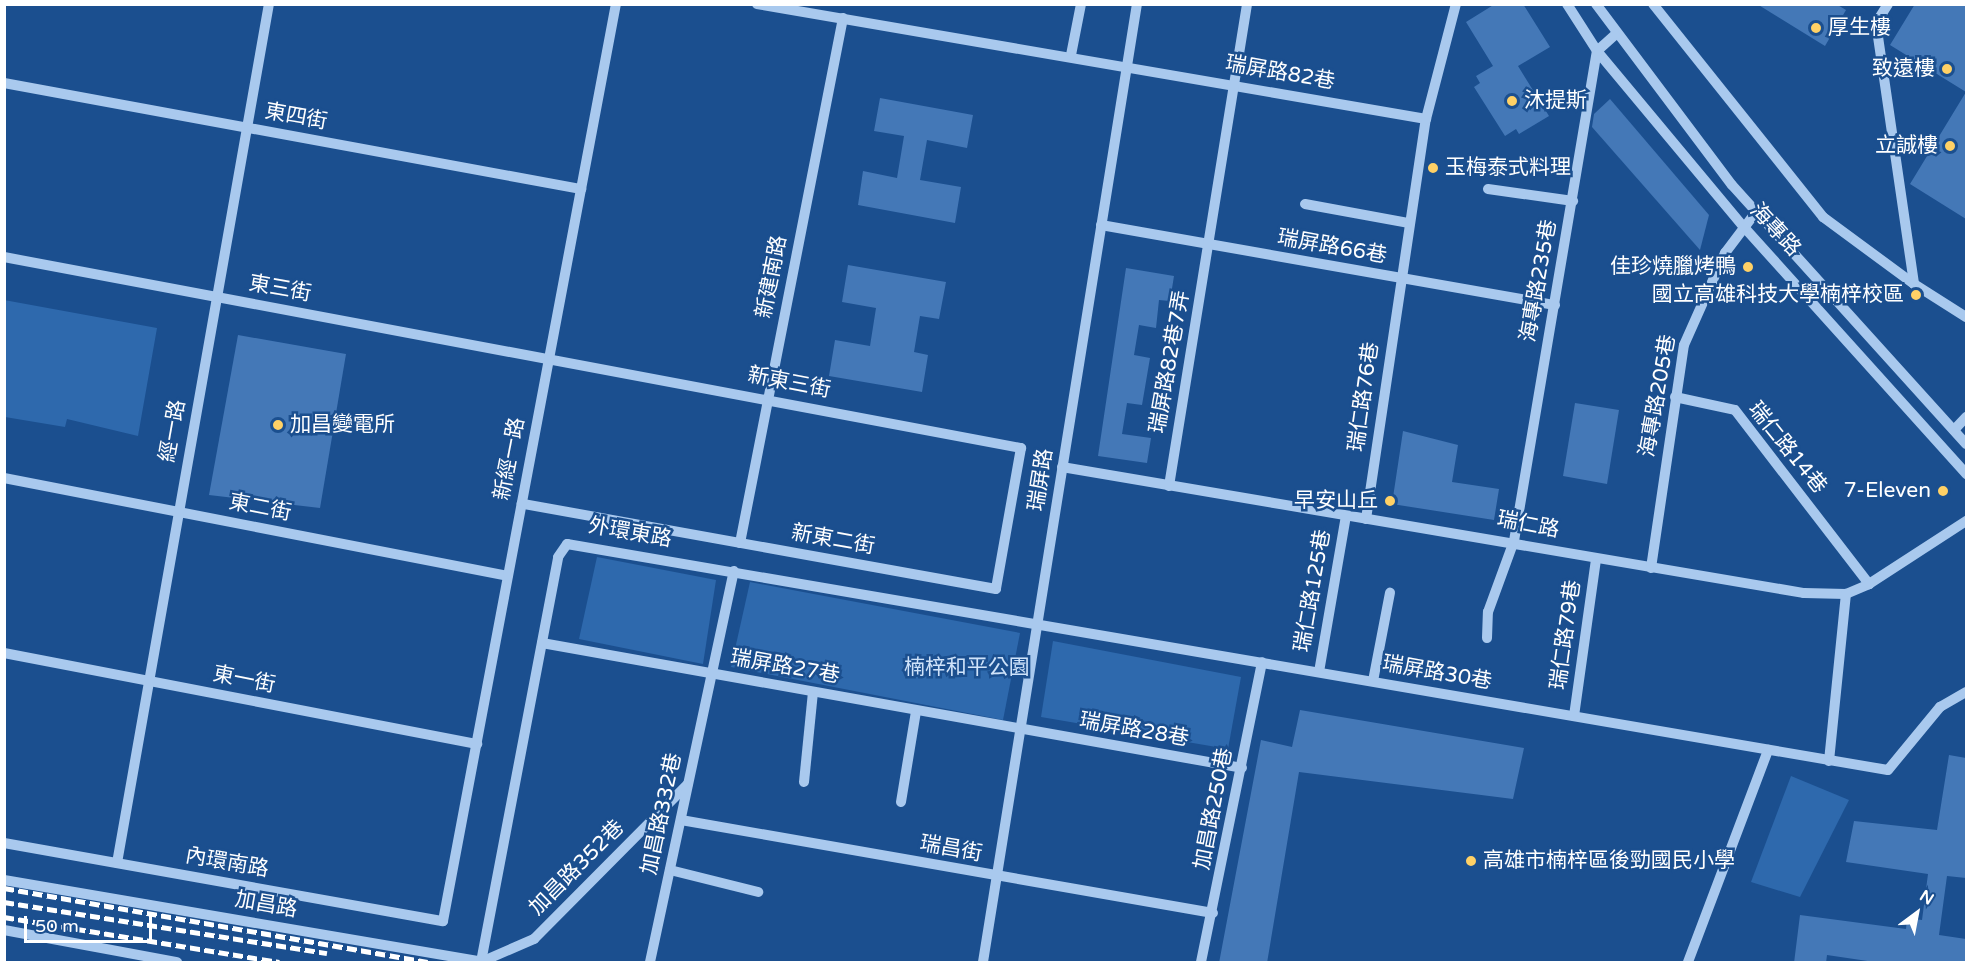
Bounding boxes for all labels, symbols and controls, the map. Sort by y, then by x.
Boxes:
place label: 厚生樓 [1828,15,1891,41]
marker: 厚生樓 [1809,21,1823,35]
street label: 瑞屏路82巷 [1223,51,1337,95]
place label: 致遠樓 [1872,56,1935,82]
marker: 致遠樓 [1940,62,1954,76]
place label: 沐提斯 [1524,88,1587,114]
marker: 沐提斯 [1505,94,1519,108]
street label: 東四街 [263,99,329,135]
place label: 立誠樓 [1875,133,1938,159]
marker: 立誠樓 [1943,139,1957,153]
place label: 玉梅泰式料理 [1445,155,1571,181]
marker: 玉梅泰式料理 [1426,161,1440,175]
street label: 海專路 [1744,198,1806,262]
street label: 海專路235巷 [1516,218,1562,344]
street label: 瑞屏路66巷 [1275,225,1389,269]
street label: 新建南路 [752,233,792,321]
place label: 佳珍燒臘烤鴨 [1610,254,1736,280]
marker: 佳珍燒臘烤鴨 [1741,260,1755,274]
street label: 東三街 [247,271,313,307]
place label: 國立高雄科技大學楠梓校區 [1652,282,1904,308]
marker: 國立高雄科技大學楠梓校區 [1909,288,1923,302]
street label: 瑞屏路82巷7弄 [1145,289,1195,435]
street label: 海專路205巷 [1635,333,1681,459]
street label: 瑞仁路76巷 [1344,341,1384,453]
street label: 新東三街 [745,363,833,403]
street label: 瑞仁路14巷 [1742,397,1832,499]
street label: 經一路 [155,398,191,464]
place label: 加昌變電所 [290,412,395,438]
street label: 新經一路 [490,415,530,503]
marker: 加昌變電所 [271,418,285,432]
street label: 瑞屏路 [1024,447,1058,513]
place label: 7-Eleven [1844,478,1931,504]
marker: 7-Eleven [1936,484,1950,498]
place label: 早安山丘 [1294,488,1378,514]
street label: 東二街 [227,490,293,526]
marker: 早安山丘 [1383,494,1397,508]
street label: 瑞仁路 [1495,507,1561,543]
street label: 外環東路 [586,513,674,553]
street label: 新東二街 [789,520,877,560]
street label: 瑞仁路125巷 [1290,528,1336,654]
street label: 瑞仁路79巷 [1546,579,1586,691]
street label: 瑞屏路27巷 [728,645,842,689]
street label: 瑞屏路30巷 [1380,651,1494,695]
park label: 楠梓和平公園 [904,655,1030,681]
street label: 東一街 [211,662,277,698]
street label: 瑞屏路28巷 [1077,708,1191,752]
street label: 加昌路250巷 [1190,746,1238,872]
street label: 加昌路332巷 [637,751,687,877]
street label: 加昌路352巷 [524,815,630,921]
street label: 瑞昌街 [918,831,984,867]
street label: 內環南路 [183,843,271,883]
place label: 高雄市楠梓區後勁國民小學 [1483,848,1735,874]
marker: 高雄市楠梓區後勁國民小學 [1464,854,1478,868]
north arrow [1887,883,1947,943]
text: N [1916,886,1937,910]
street label: 加昌路 [233,887,299,923]
scale bar [27,904,154,942]
text: 50 m [35,915,79,937]

